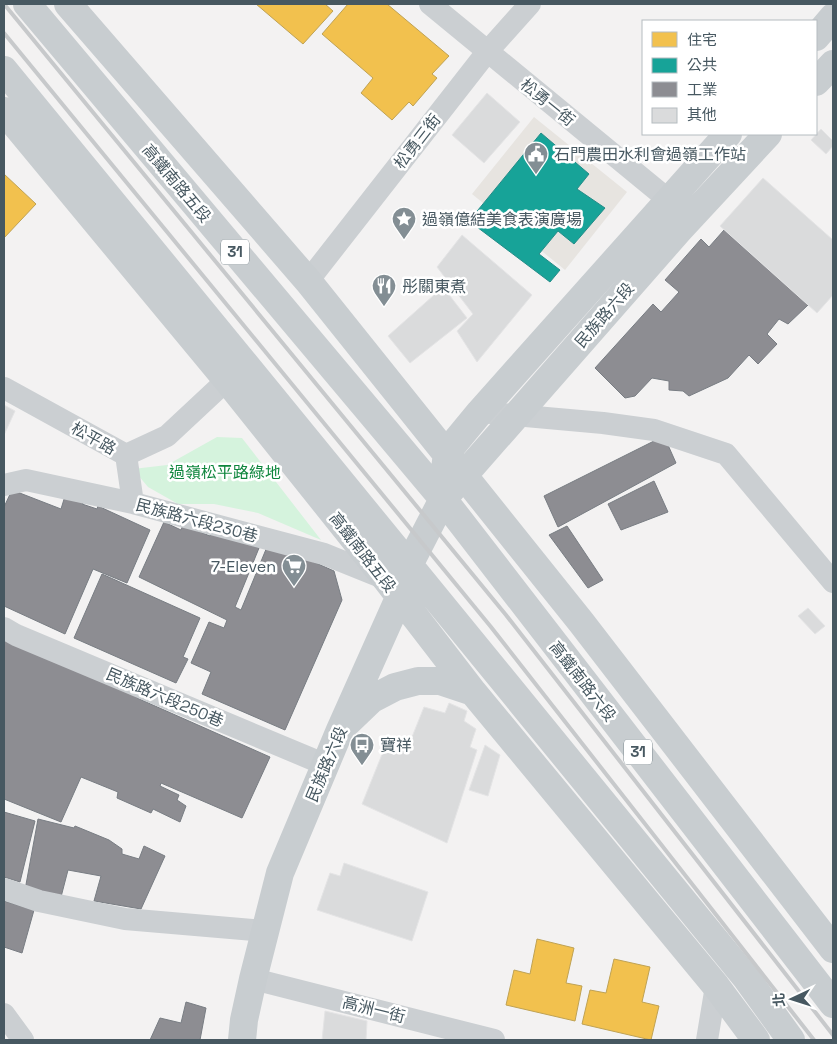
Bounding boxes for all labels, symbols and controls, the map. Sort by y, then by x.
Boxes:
legend [642,20,817,135]
text: 住宅 [687,30,717,49]
text: 公共 [687,55,717,74]
street label: 松勇一街 [516,74,579,131]
text: 工業 [687,80,717,99]
text: 其他 [687,105,717,124]
street label: 松勇三街 [389,110,445,173]
street label: 高鐵南路五段 [138,140,216,227]
public building icon: 石門農田水利會過嶺工作站 [523,141,549,175]
place label: 石門農田水利會過嶺工作站 [554,144,746,165]
place icon: 過嶺億結美食表演廣場 [391,206,417,240]
place label: 過嶺億結美食表演廣場 [422,209,582,230]
road number: 31 [221,240,249,264]
restaurant icon: 彤關東煮 [371,273,397,307]
place label: 彤關東煮 [402,276,466,297]
street label: 民族路六段 [570,278,639,352]
street label: 松平路 [68,418,120,459]
park label: 過嶺松平路綠地 [169,462,281,483]
street label: 民族路六段230巷 [134,494,260,547]
street label: 高鐵南路五段 [325,508,400,597]
supermarket icon: 7-Eleven [281,553,307,587]
place label: 7-Eleven [211,556,276,577]
street label: 高鐵南路六段 [545,637,620,726]
street label: 民族路六段250巷 [103,663,227,732]
street label: 民族路六段 [301,723,352,805]
bus stop icon: 寶祥 [349,732,375,766]
place label: 寶祥 [380,735,412,756]
road number: 31 [624,740,652,764]
north arrow [767,974,817,1024]
street label: 高洲一街 [340,992,407,1027]
text: 北 [770,992,788,1008]

